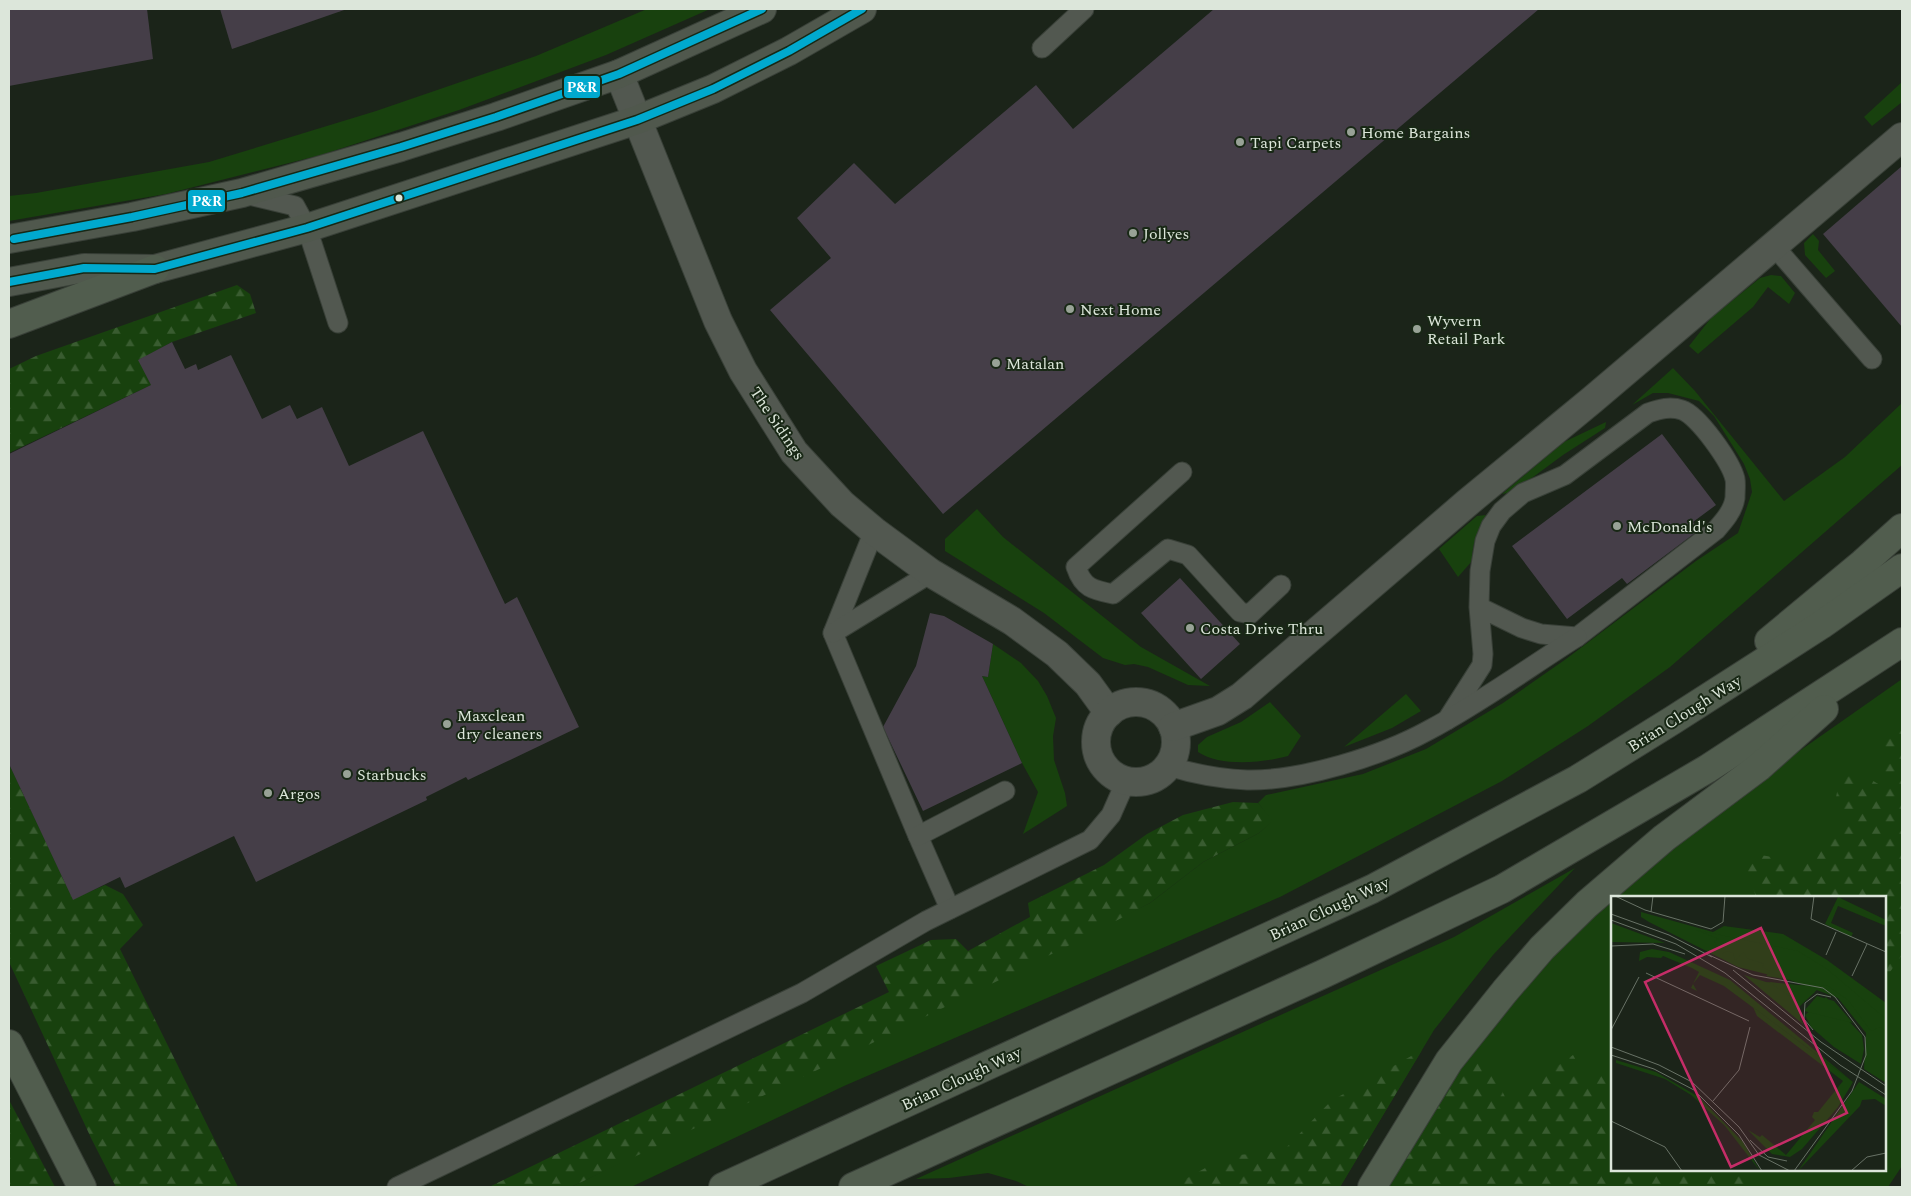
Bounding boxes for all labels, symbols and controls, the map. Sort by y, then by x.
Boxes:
line badge: P&R [563,75,601,99]
text: P&R [567,77,598,98]
place label: Home Bargains [1361,121,1470,145]
marker: Home Bargains [1345,126,1357,138]
place label: Tapi Carpets [1250,131,1341,155]
marker: Tapi Carpets [1234,136,1246,148]
line badge: P&R [187,189,226,213]
text: P&R [192,191,223,212]
unlabelled marker [394,193,404,203]
place label: Jollyes [1143,222,1189,246]
marker: Jollyes [1127,227,1139,239]
place label: Next Home [1080,298,1161,322]
marker: Next Home [1064,303,1076,315]
place label: Wyvern Retail Park [1427,309,1506,351]
marker: Wyvern Retail Park [1411,323,1423,335]
place label: Matalan [1006,352,1064,376]
marker: Matalan [990,357,1002,369]
street label: The Sidings [744,382,811,465]
place label: McDonald's [1627,515,1713,539]
marker: McDonald's [1611,520,1623,532]
place label: Costa Drive Thru [1200,617,1323,641]
marker: Costa Drive Thru [1184,622,1196,634]
street label: Brian Clough Way [1623,669,1747,758]
place label: Maxclean dry cleaners [457,704,542,746]
marker: Maxclean dry cleaners [441,718,453,730]
place label: Starbucks [357,763,427,787]
marker: Starbucks [341,768,353,780]
place label: Argos [278,782,320,806]
marker: Argos [262,787,274,799]
street label: Brian Clough Way [1266,870,1394,947]
inset map [1611,896,1886,1171]
street label: Brian Clough Way [898,1040,1026,1117]

